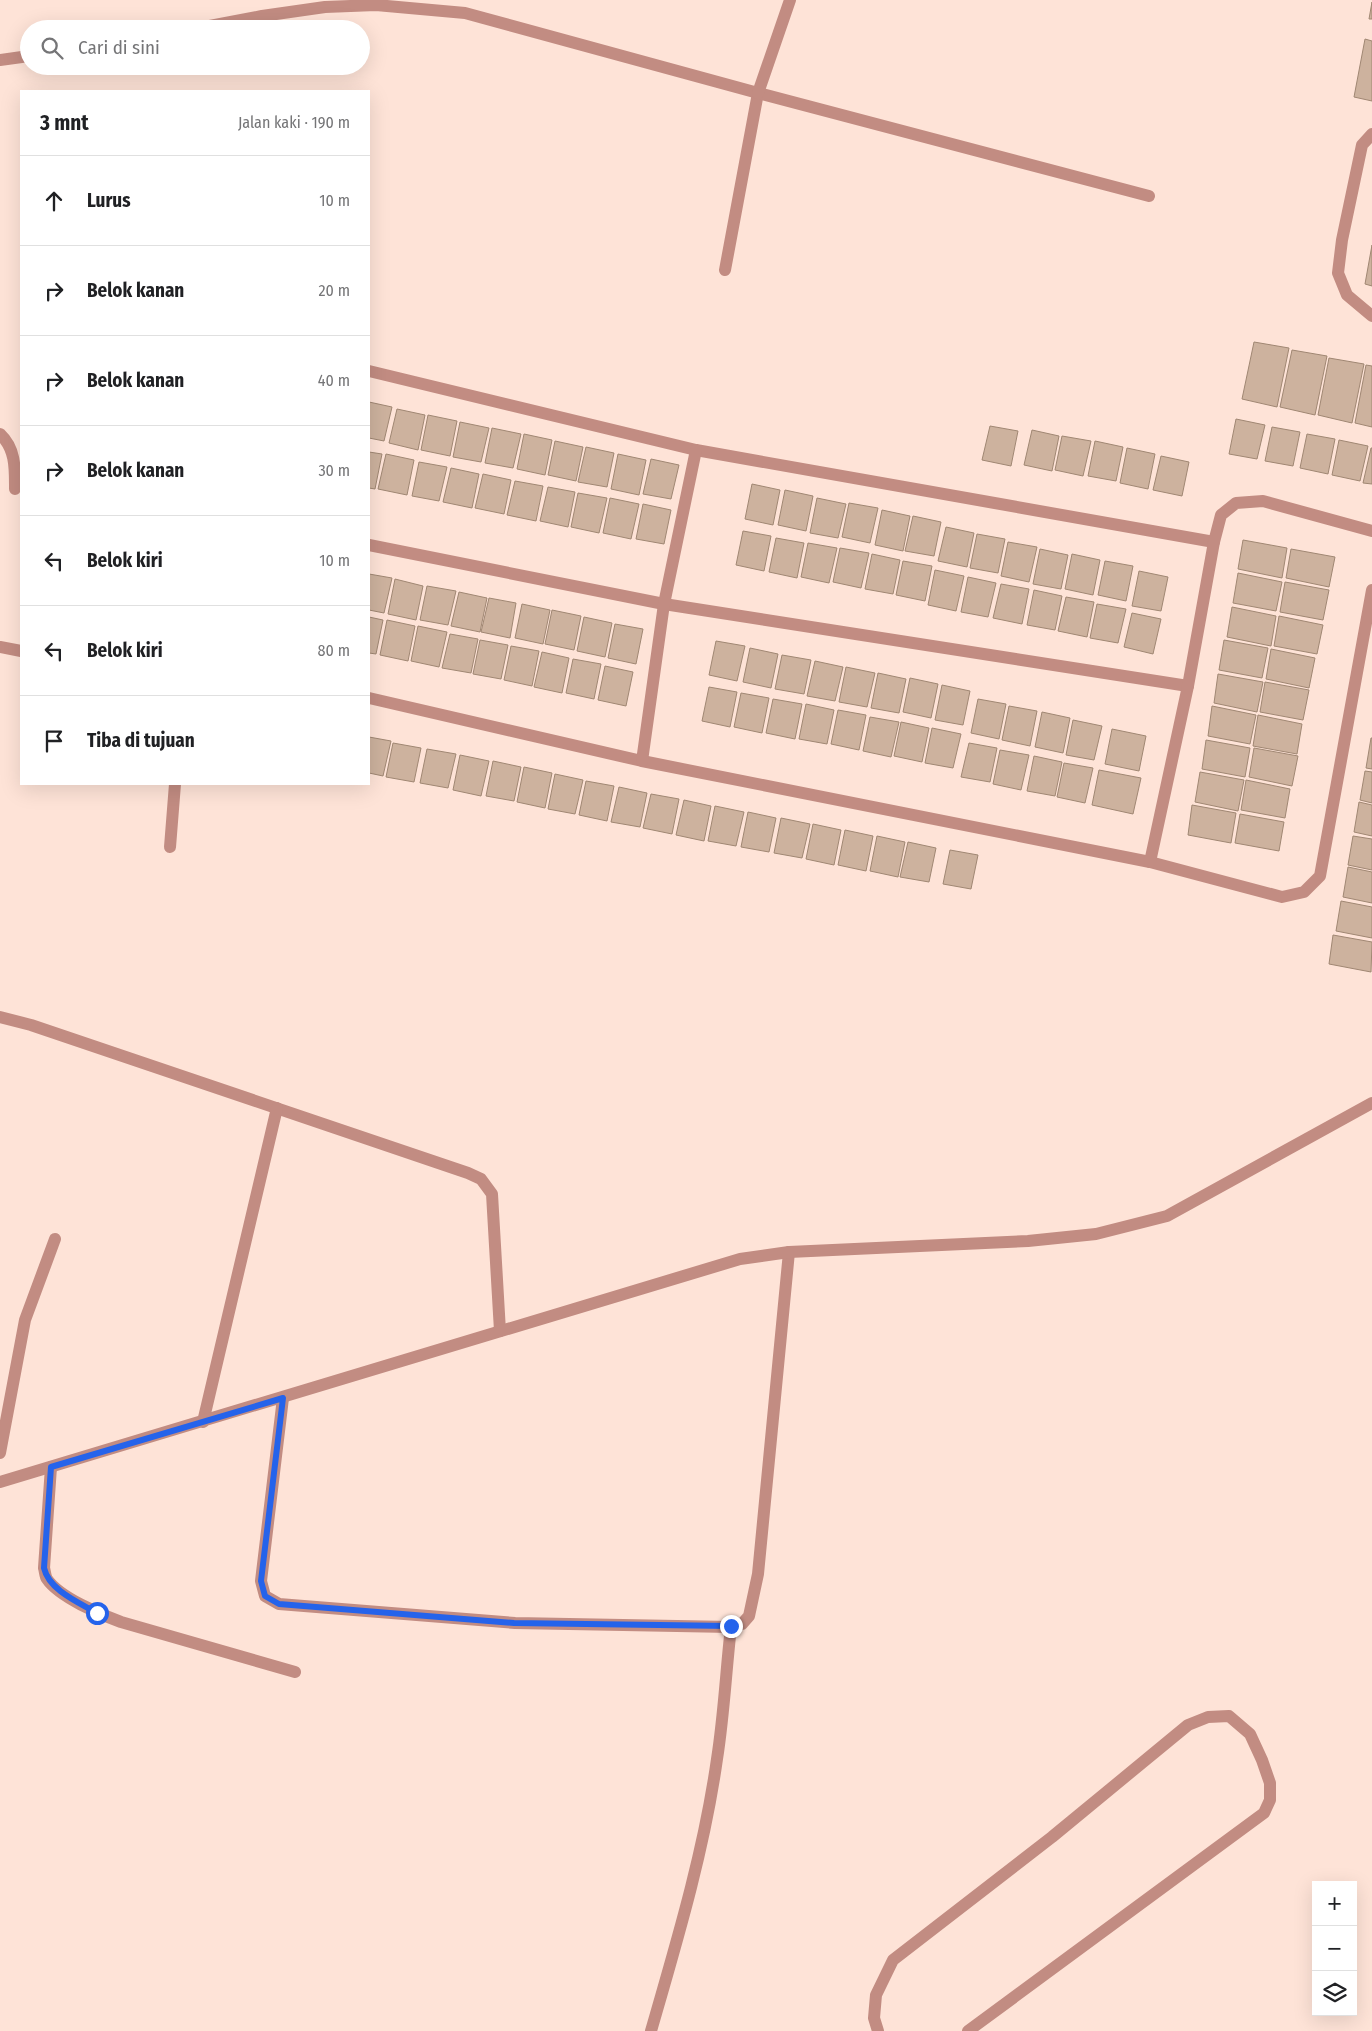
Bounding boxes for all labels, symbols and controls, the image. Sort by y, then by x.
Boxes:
search box [20,20,370,75]
icon: search [38,34,66,62]
text: Cari di sini [78,36,160,59]
text: 3 mnt [40,110,89,136]
text: Jalan kaki · 190 m [238,113,350,132]
icon: ahead [40,187,68,215]
text: Lurus [87,189,131,212]
text: 10 m [319,191,350,210]
icon: right [40,277,68,305]
text: Belok kanan [87,279,184,302]
text: 20 m [319,281,350,300]
icon: right [40,367,68,395]
text: Belok kanan [87,369,184,392]
text: 40 m [318,371,350,390]
icon: right [40,457,68,485]
text: Belok kanan [87,459,184,482]
text: 30 m [318,461,350,480]
icon: left [40,547,68,575]
text: Belok kiri [87,549,163,572]
text: 10 m [319,551,350,570]
icon: left [40,637,68,665]
text: Belok kiri [87,639,163,662]
text: 80 m [318,641,350,660]
icon: arrive [40,727,68,755]
text: Tiba di tujuan [87,729,195,752]
route start [86,1602,109,1625]
route end [720,1615,743,1638]
map controls [1312,1881,1357,2016]
button: + [1312,1881,1357,1926]
button: − [1312,1926,1357,1971]
button: layers [1312,1971,1357,2016]

